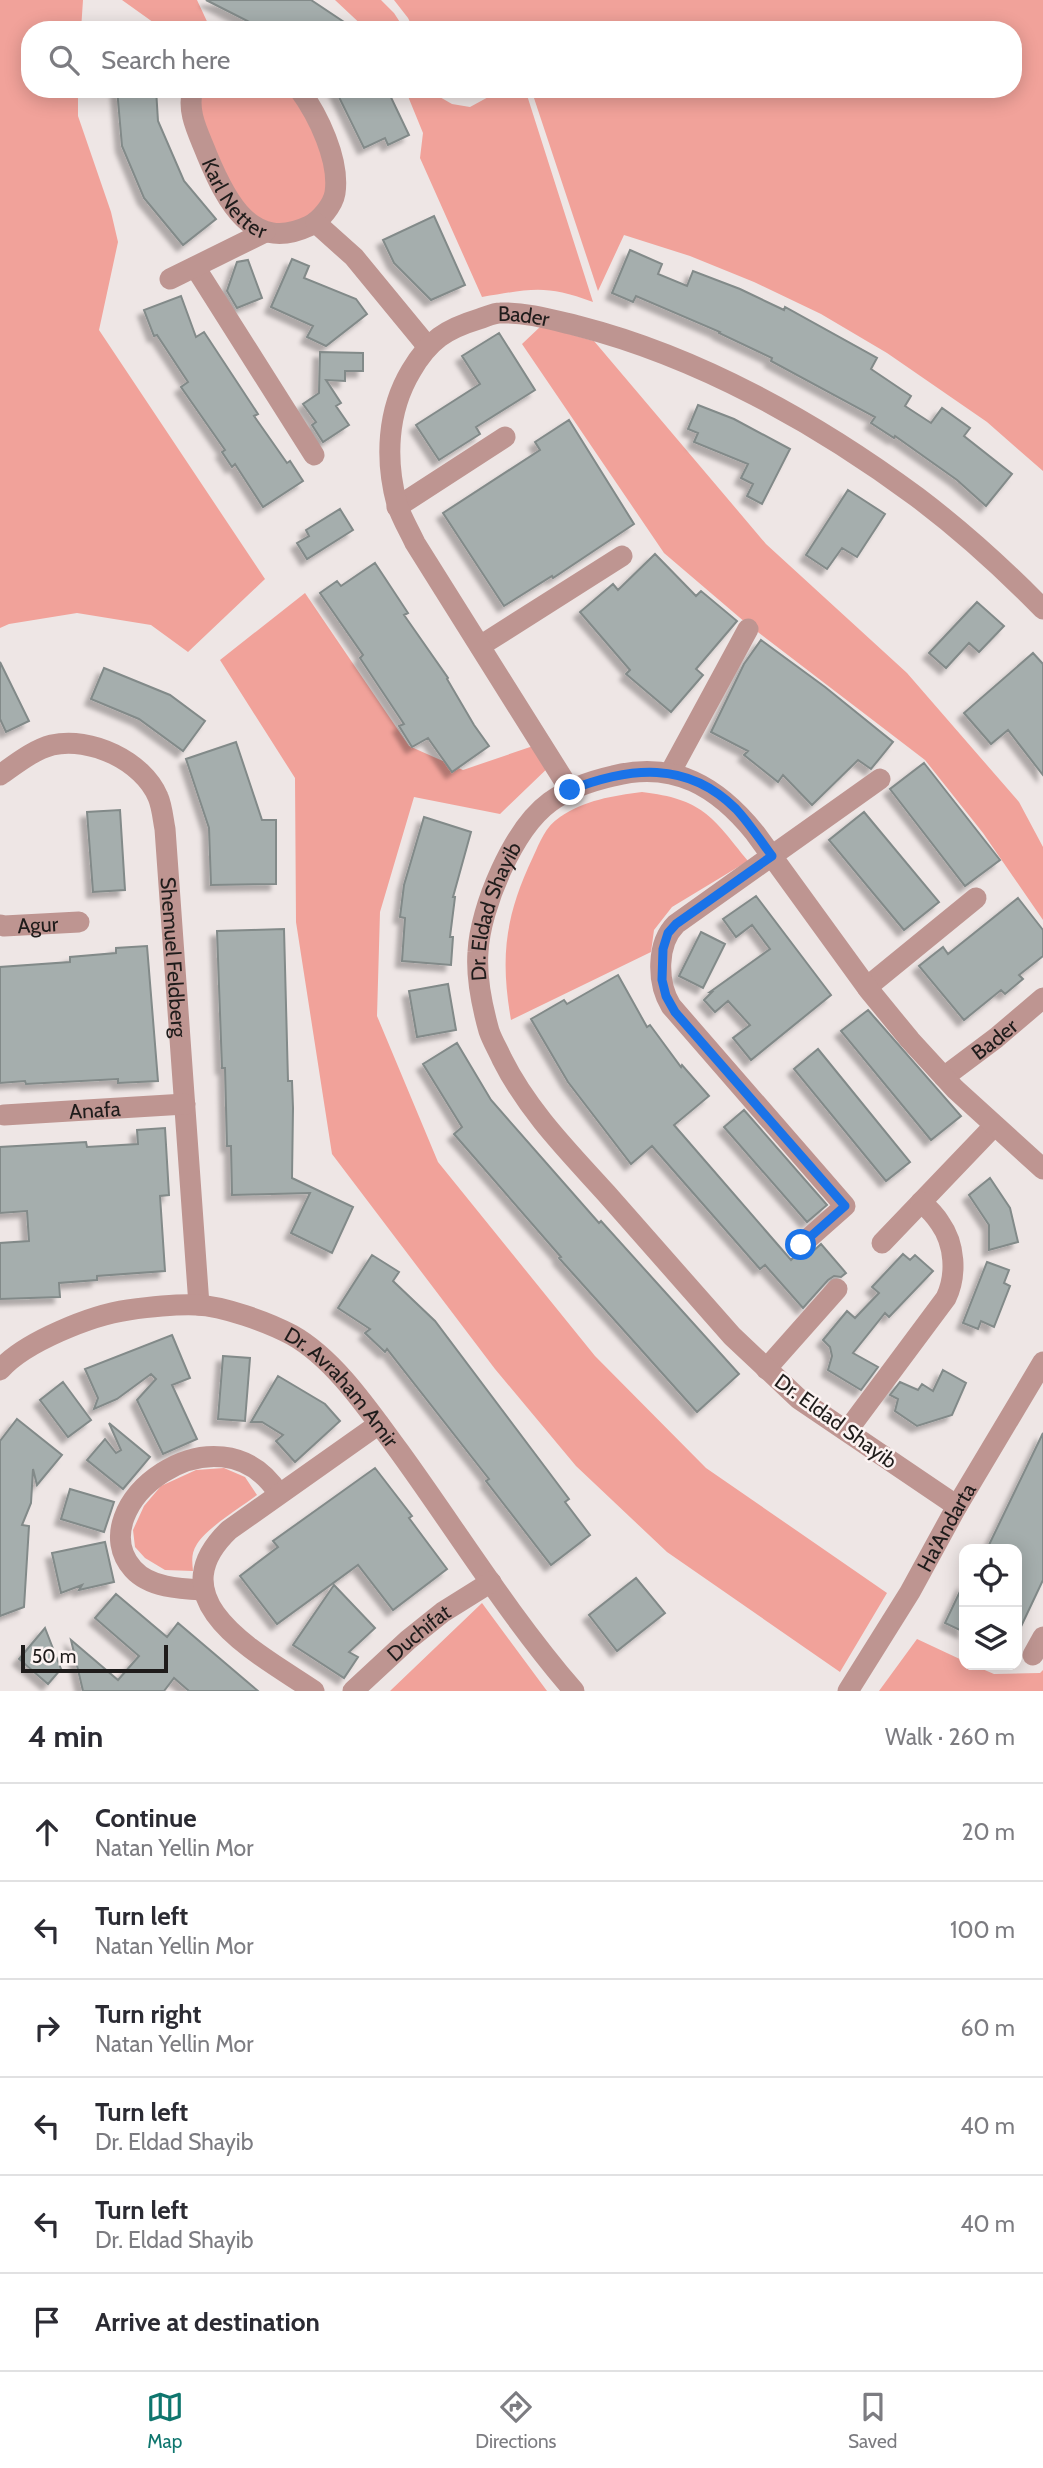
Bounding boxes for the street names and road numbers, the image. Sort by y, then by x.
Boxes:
street label: Karl Netter [197,154,271,243]
street label: Bader [498,300,552,331]
street label: Dr. Eldad Shayib [465,837,526,982]
street label: Shemuel Feldberg [156,876,192,1039]
street label: Agur [17,911,59,938]
street label: Bader [966,1013,1023,1065]
street label: Anafa [68,1095,121,1124]
street label: Dr. Avraham Amir [280,1321,404,1452]
street label: Dr. Eldad Shayib [770,1368,902,1474]
street label: Ha'Andarta [911,1478,980,1576]
street label: Duchifat [381,1598,455,1666]

